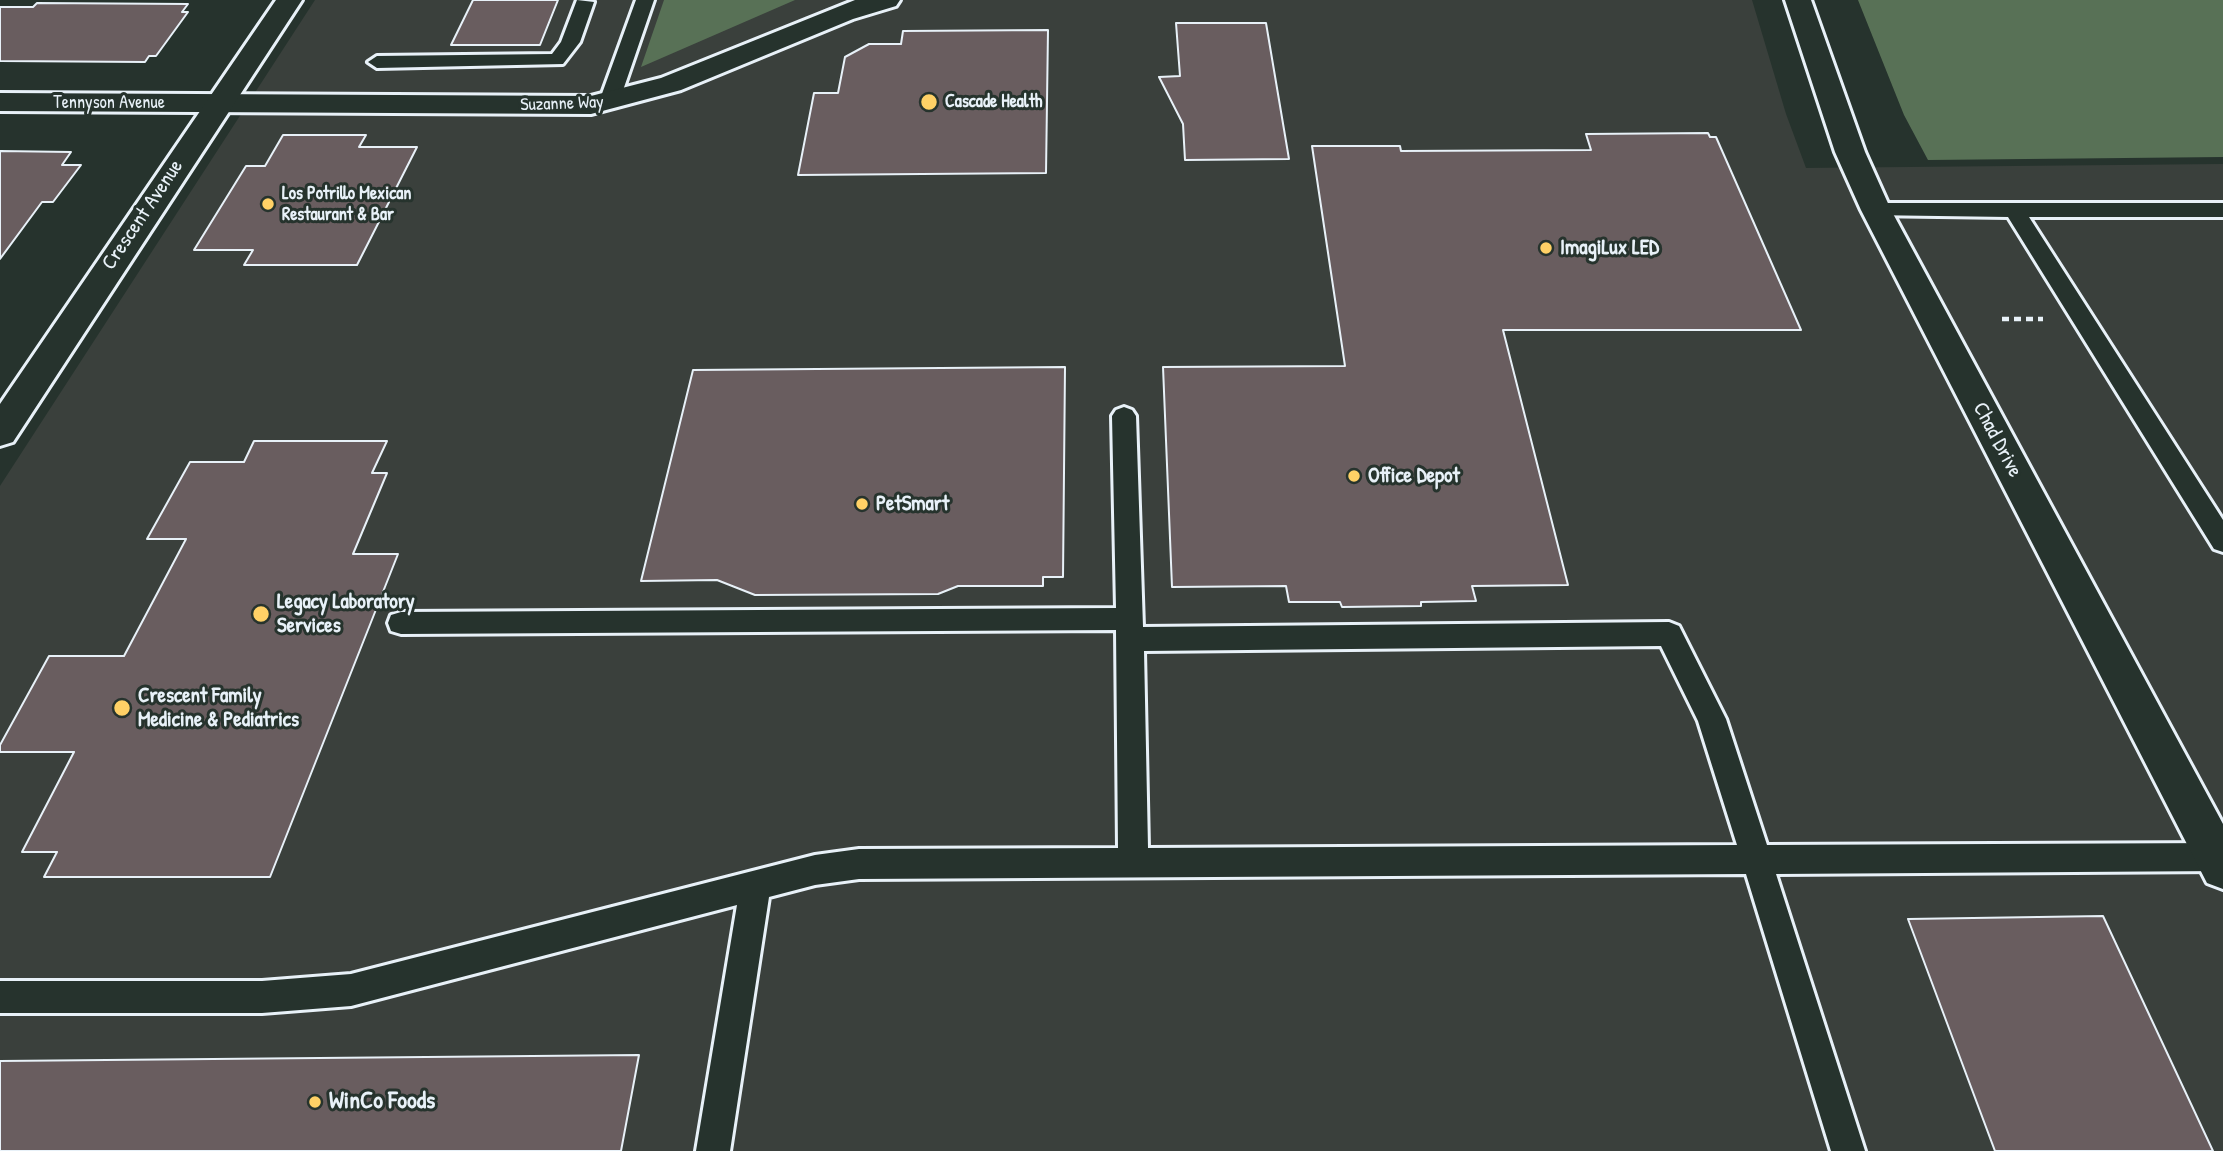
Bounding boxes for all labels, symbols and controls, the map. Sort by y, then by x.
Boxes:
place label: Cascade Health [945,91,1042,113]
street label: Tennyson Avenue [53,92,165,114]
street label: Suzanne Way [520,92,604,116]
marker: Cascade Health [919,92,939,112]
street label: Crescent Avenue [97,155,189,275]
place label: Los Potrillo Mexican Restaurant & Bar [282,183,411,226]
marker: Los Potrillo Mexican Restaurant & Bar [260,196,276,212]
place label: ImagiLux LED [1560,235,1659,261]
marker: ImagiLux LED [1538,240,1554,256]
street label: Chad Drive [1967,398,2027,482]
place label: Office Depot [1368,463,1460,489]
marker: Office Depot [1346,468,1362,484]
place label: PetSmart [876,491,949,517]
marker: PetSmart [854,496,870,512]
place label: Legacy Laboratory Services [277,589,415,639]
marker: Legacy Laboratory Services [251,604,271,624]
place label: Crescent Family Medicine & Pediatrics [138,683,299,733]
marker: Crescent Family Medicine & Pediatrics [112,698,132,718]
place label: WinCo Foods [329,1088,435,1116]
marker: WinCo Foods [307,1094,323,1110]

